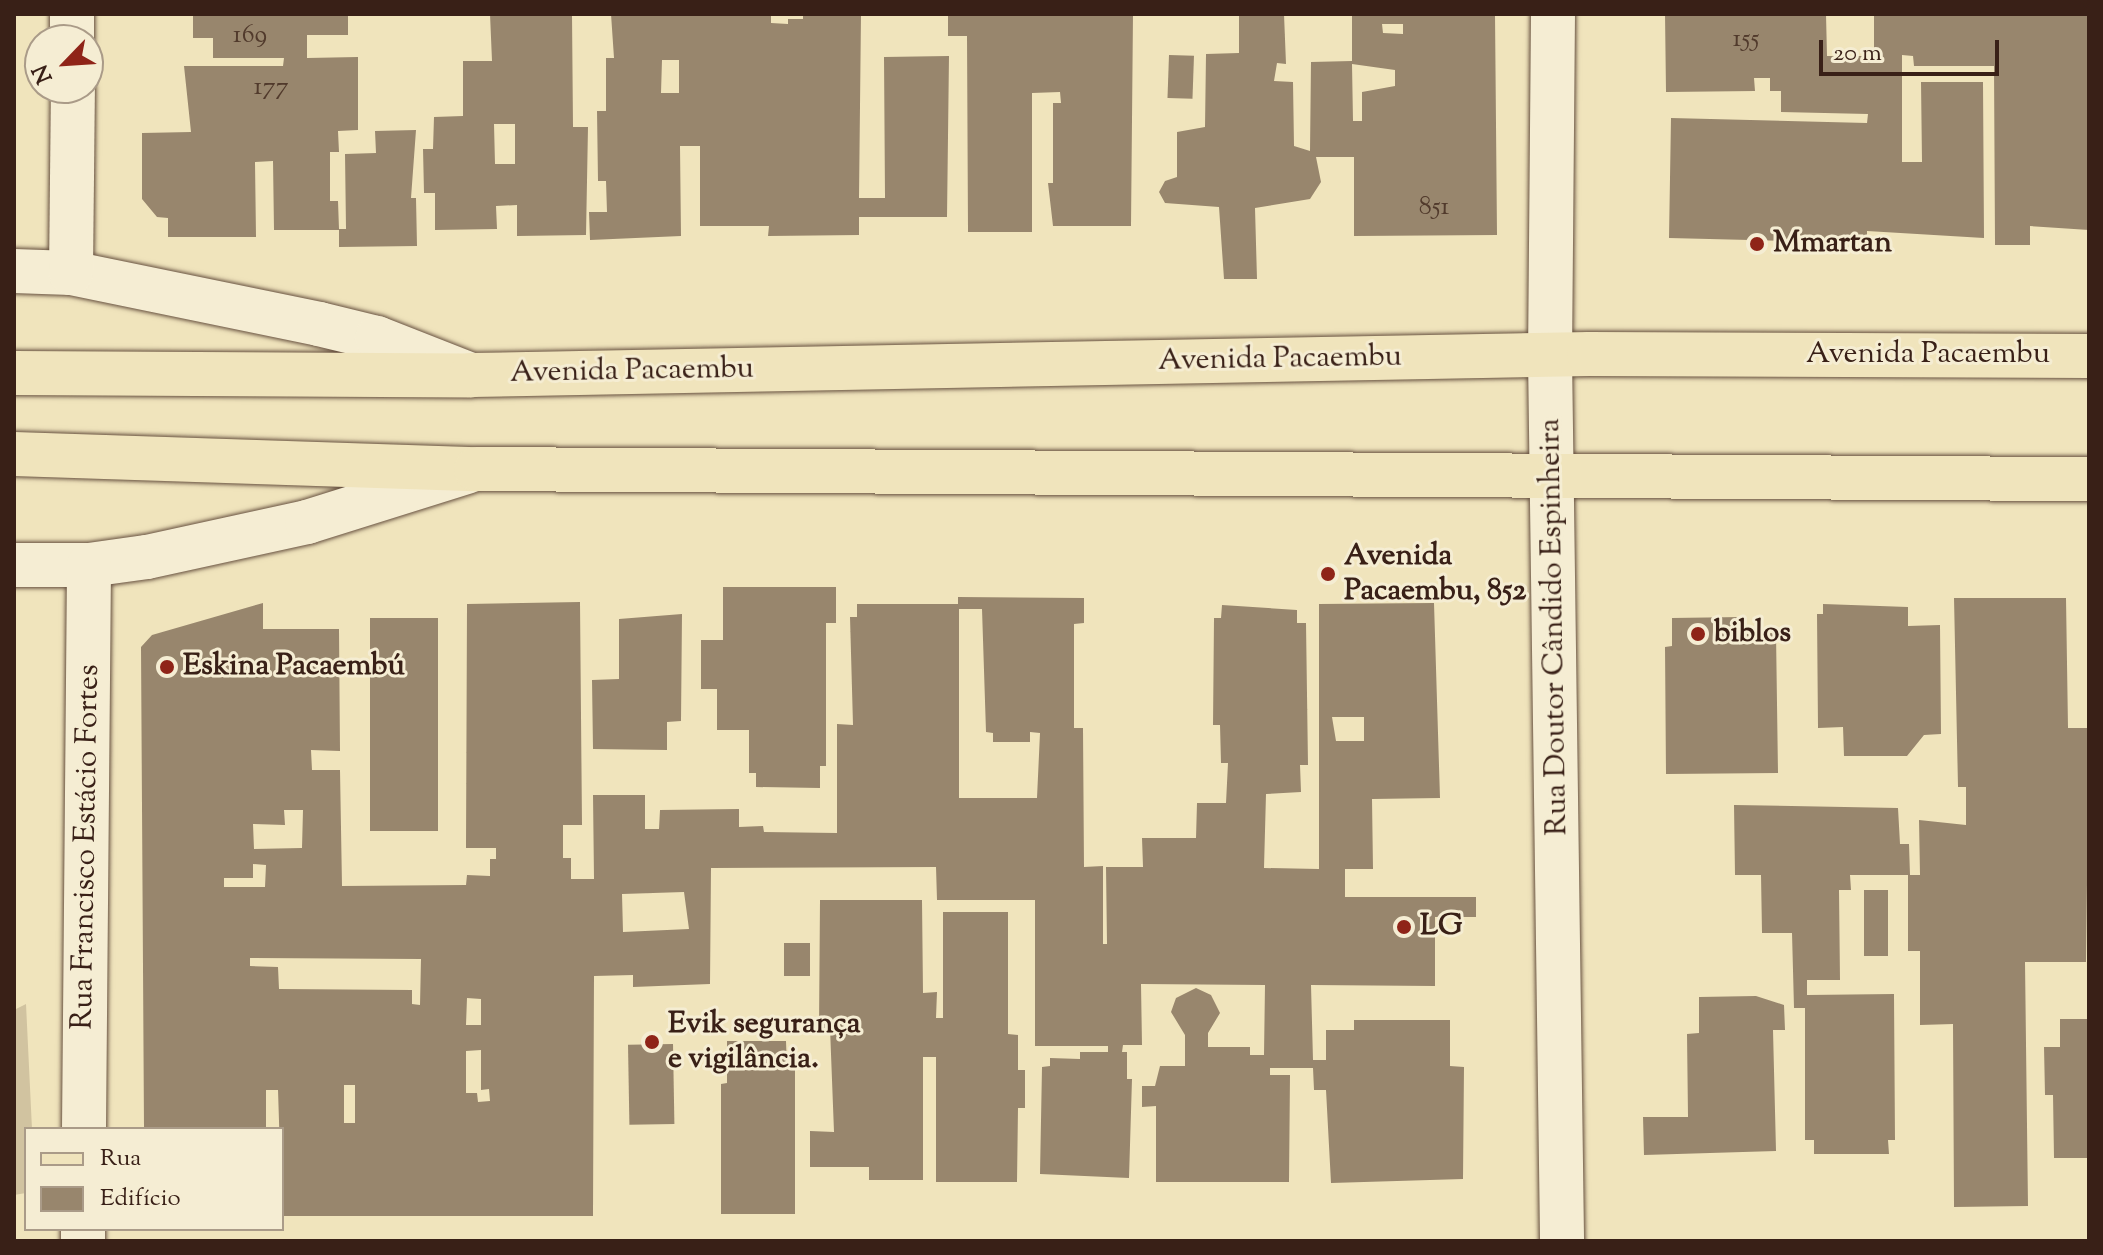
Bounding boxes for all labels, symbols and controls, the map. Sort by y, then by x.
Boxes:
house number: 169 [233,20,267,52]
north arrow [24,24,104,104]
house number: 155 [1733,24,1759,56]
scale bar [1823,24,2003,74]
text: 20 m [1833,37,1882,71]
text: N [26,59,62,88]
house number: 177 [254,72,288,104]
house number: 851 [1419,192,1449,224]
place label: Mmartan [1773,226,1892,262]
marker: Mmartan [1748,235,1766,253]
street label: Avenida Pacaembu [1806,337,2050,373]
street label: Avenida Pacaembu [1158,340,1402,380]
street label: Avenida Pacaembu [510,352,754,392]
street label: Rua Doutor Cândido Espinheira [1533,418,1577,836]
place label: Avenida Pacaembu, 852 [1344,539,1526,610]
marker: Avenida Pacaembu, 852 [1319,565,1337,583]
place label: biblos [1714,616,1791,652]
marker: biblos [1689,625,1707,643]
place label: Eskina Pacaembú [183,649,405,685]
marker: Eskina Pacaembú [158,658,176,676]
street label: Rua Francisco Estácio Fortes [66,664,108,1030]
place label: LG [1420,909,1463,945]
marker: LG [1395,918,1413,936]
place label: Evik segurança e vigilância. [668,1007,861,1078]
marker: Evik segurança e vigilância. [643,1033,661,1051]
legend [24,1127,284,1231]
text: Rua [100,1142,141,1176]
text: Edifício [100,1182,181,1216]

